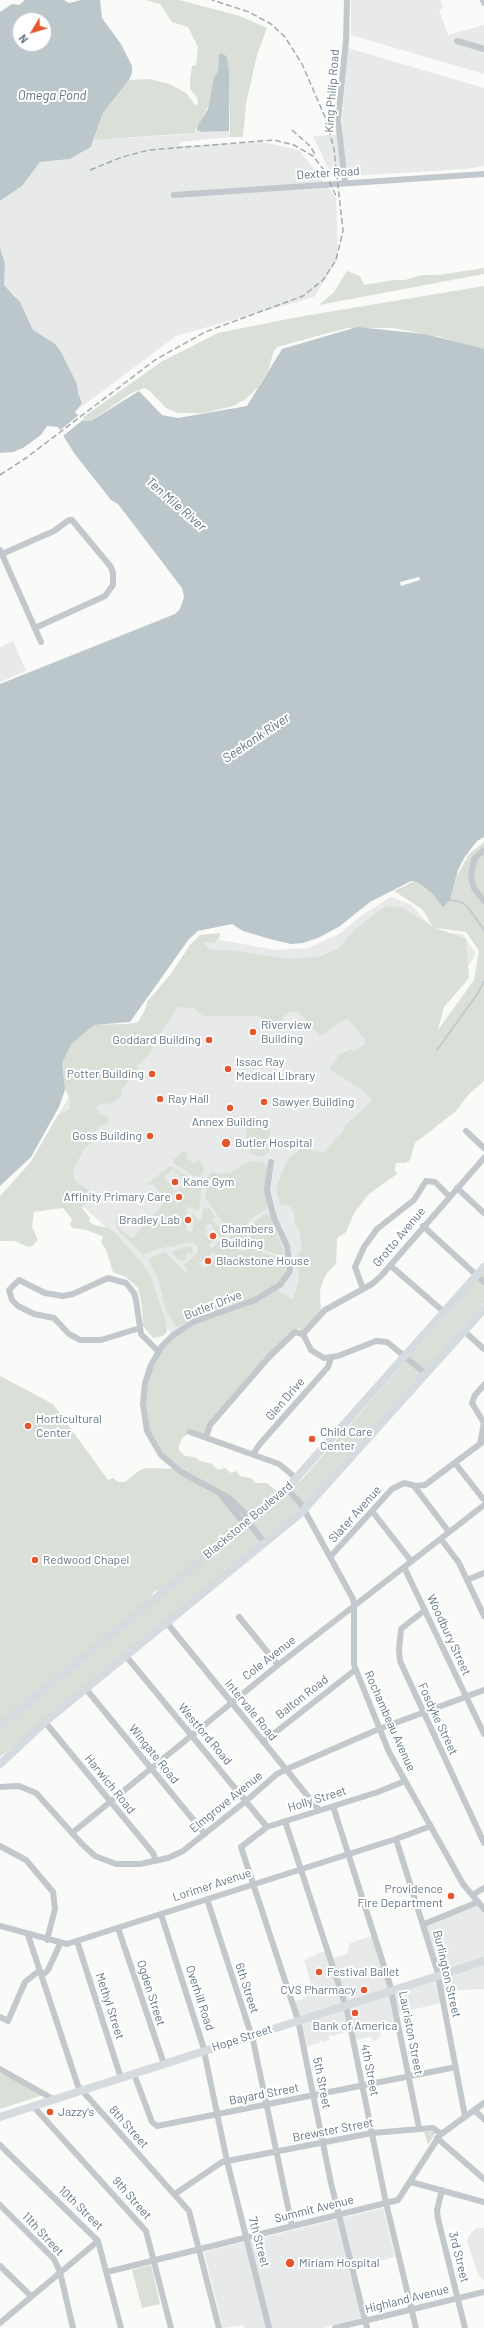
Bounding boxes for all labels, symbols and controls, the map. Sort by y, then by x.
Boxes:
north arrow [12,12,52,52]
text: N [16,32,30,46]
street label: King Philip Road [322,49,342,133]
water label: Omega Pond [18,88,86,104]
street label: Dexter Road [296,164,360,182]
water label: Ten Mile River [143,474,209,534]
water label: Seekonk River [220,710,292,766]
place label: Riverview Building [261,1018,312,1046]
marker: Riverview Building [248,1027,258,1037]
place label: Goddard Building [113,1033,201,1047]
marker: Goddard Building [204,1035,214,1045]
place label: Issac Ray Medical Library [236,1055,315,1083]
marker: Issac Ray Medical Library [223,1064,233,1074]
place label: Potter Building [67,1067,144,1081]
marker: Potter Building [147,1069,157,1079]
place label: Ray Hall [168,1092,209,1106]
marker: Ray Hall [155,1094,165,1104]
place label: Sawyer Building [272,1095,354,1109]
marker: Sawyer Building [259,1097,269,1107]
marker: Annex Building [225,1103,235,1113]
place label: Annex Building [192,1115,268,1129]
place label: Goss Building [72,1129,142,1143]
marker: Goss Building [145,1131,155,1141]
place label: Butler Hospital [235,1136,312,1150]
marker: Butler Hospital [220,1137,232,1149]
place label: Kane Gym [183,1175,234,1189]
marker: Kane Gym [170,1177,180,1187]
place label: Affinity Primary Care [64,1190,171,1204]
marker: Affinity Primary Care [174,1192,184,1202]
street label: Grotto Avenue [370,1204,428,1270]
place label: Bradley Lab [119,1213,180,1227]
marker: Bradley Lab [183,1215,193,1225]
place label: Chambers Building [221,1222,274,1250]
marker: Chambers Building [208,1231,218,1241]
place label: Blackstone House [216,1254,309,1268]
marker: Blackstone House [203,1256,213,1266]
street label: Butler Drive [182,1287,244,1323]
street label: Glen Drive [262,1375,308,1423]
place label: Horticultural Center [36,1412,102,1440]
marker: Horticultural Center [23,1421,33,1431]
place label: Child Care Center [320,1425,373,1453]
marker: Child Care Center [307,1434,317,1444]
street label: Blackstone Boulevard [200,1478,296,1562]
street label: Slater Avenue [326,1483,384,1545]
place label: Redwood Chapel [43,1553,129,1567]
marker: Redwood Chapel [30,1555,40,1565]
street label: Woodbury Street [424,1592,474,1678]
street label: Cole Avenue [240,1633,298,1683]
street label: Rochambeau Avenue [361,1669,419,1773]
street label: Balton Road [273,1672,331,1722]
street label: Intervale Road [222,1676,280,1744]
street label: Fosdyke Street [415,1681,461,1757]
street label: Westford Road [175,1700,235,1768]
street label: Wingate Road [126,1721,182,1787]
street label: Harwich Road [82,1751,138,1817]
street label: Elmgrove Avenue [187,1768,265,1836]
street label: Holly Street [286,1783,348,1815]
street label: Lorimer Avenue [171,1865,253,1905]
place label: Providence Fire Department [357,1882,443,1910]
marker: Providence Fire Department [446,1891,456,1901]
street label: Burlington Street [430,1929,464,2019]
street label: Ogden Street [134,1958,168,2028]
street label: 6th Street [232,1961,262,2015]
street label: Overhill Road [183,1964,217,2032]
place label: Festival Ballet [327,1965,399,1979]
marker: Festival Ballet [314,1967,324,1977]
street label: Methyl Street [92,1971,128,2041]
place label: CVS Pharmacy [281,1983,356,1997]
marker: CVS Pharmacy [359,1985,369,1995]
street label: Lauriston Street [396,1990,426,2076]
marker: Bank of America [350,2008,360,2018]
place label: Bank of America [313,2019,397,2033]
street label: Hope Street [210,2021,274,2055]
street label: 4th Street [358,2043,382,2097]
street label: 5th Street [310,2056,334,2110]
street label: Bayard Street [228,2080,300,2108]
street label: 8th Street [106,2103,152,2151]
place label: Jazzy's [58,2105,94,2119]
marker: Jazzy's [45,2107,55,2117]
street label: Brewster Street [291,2115,375,2145]
street label: 9th Street [109,2174,155,2222]
street label: 10th Street [56,2183,106,2233]
street label: Summit Avenue [273,2192,355,2226]
street label: 11th Street [19,2209,67,2259]
street label: 7th Street [245,2215,273,2269]
street label: 3rd Street [446,2230,472,2284]
place label: Miriam Hospital [299,2256,380,2270]
marker: Miriam Hospital [284,2257,296,2269]
street label: Highland Avenue [363,2282,451,2316]

